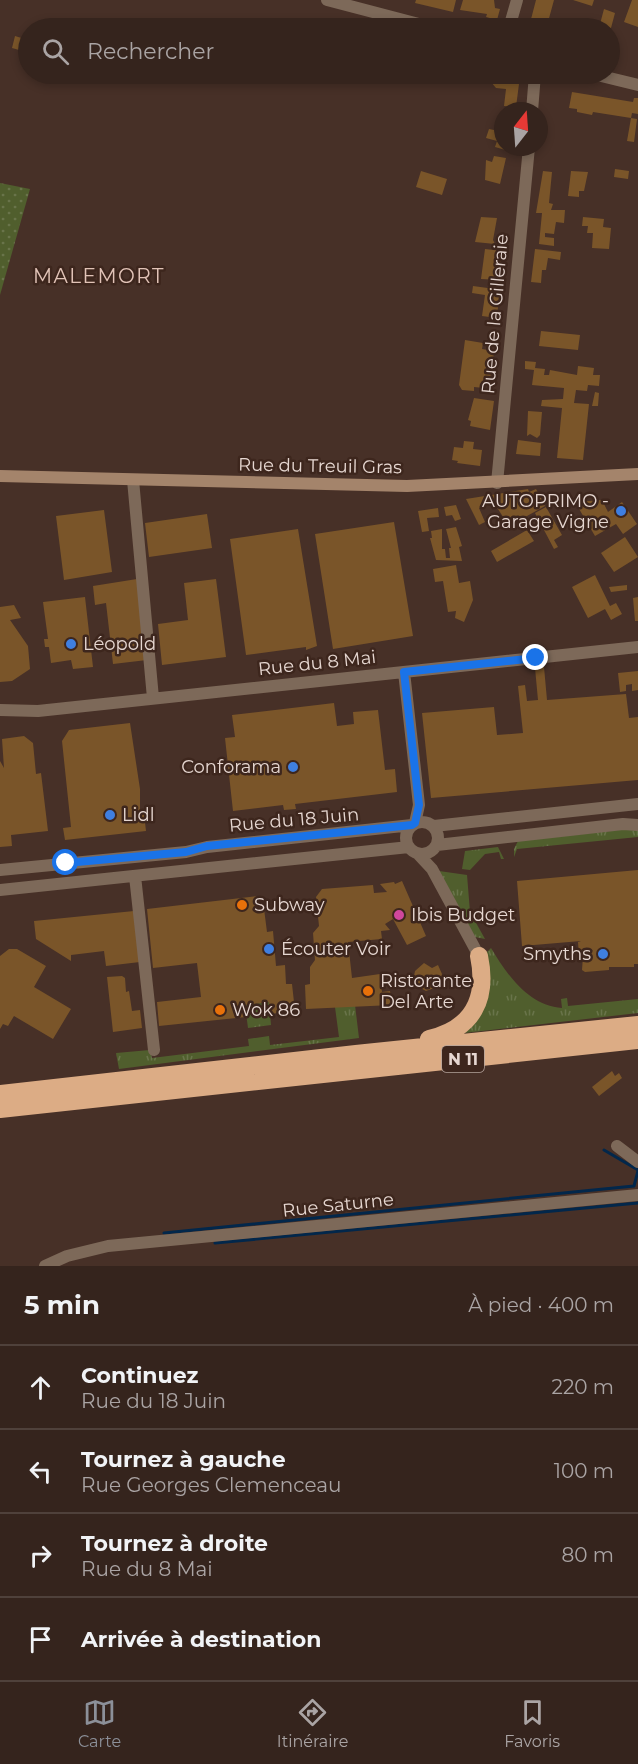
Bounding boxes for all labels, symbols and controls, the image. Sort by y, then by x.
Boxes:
search box [18,18,620,84]
icon: search [39,35,72,68]
text: Rechercher [87,38,214,65]
north arrow [494,102,548,156]
street label: Rue de la Gilleraie [477,233,513,395]
district label: MALEMORT [33,264,165,288]
street label: Rue du Treuil Gras [238,454,402,478]
place label: AUTOPRIMO - Garage Vigne [482,490,609,533]
marker: AUTOPRIMO - Garage Vigne [614,504,628,518]
place label: Léopold [83,633,156,655]
marker: Léopold [64,637,78,651]
route end [522,644,548,670]
street label: Rue du 8 Mai [257,646,377,680]
place label: Conforama [181,756,281,778]
marker: Conforama [286,760,300,774]
street label: Rue du 18 Juin [228,803,360,837]
place label: Lidl [122,804,155,826]
marker: Lidl [103,808,117,822]
route start [52,849,78,875]
place label: Subway [254,894,325,916]
marker: Subway [235,898,249,912]
place label: Ibis Budget [411,904,515,926]
marker: Ibis Budget [392,908,406,922]
place label: Écouter Voir [281,938,391,960]
marker: Écouter Voir [262,942,276,956]
place label: Smyths [523,943,591,965]
marker: Smyths [596,947,610,961]
place label: Ristorante Del Arte [380,970,472,1013]
marker: Ristorante Del Arte [361,984,375,998]
place label: Wok 86 [232,999,300,1021]
marker: Wok 86 [213,1003,227,1017]
road number: N 11 [442,1046,484,1072]
street label: Rue Saturne [281,1188,395,1222]
text: 5 min [24,1289,100,1321]
text: À pied · 400 m [468,1293,614,1317]
text: Continuez [81,1362,198,1389]
icon: ahead [24,1371,57,1404]
text: 220 m [552,1375,614,1399]
text: Rue du 18 Juin [81,1389,226,1413]
text: Tournez à gauche [81,1446,286,1473]
icon: left [24,1455,57,1488]
text: 100 m [554,1459,614,1483]
text: Rue Georges Clemenceau [81,1473,341,1497]
text: Tournez à droite [81,1530,268,1557]
icon: right [24,1539,57,1572]
text: 80 m [562,1543,614,1567]
text: Rue du 8 Mai [81,1557,213,1581]
icon: arrive [24,1623,57,1656]
text: Arrivée à destination [81,1626,321,1653]
tab: Carte [78,1696,121,1751]
tab: Itinéraire [277,1696,348,1751]
tab: Favoris [504,1696,560,1751]

